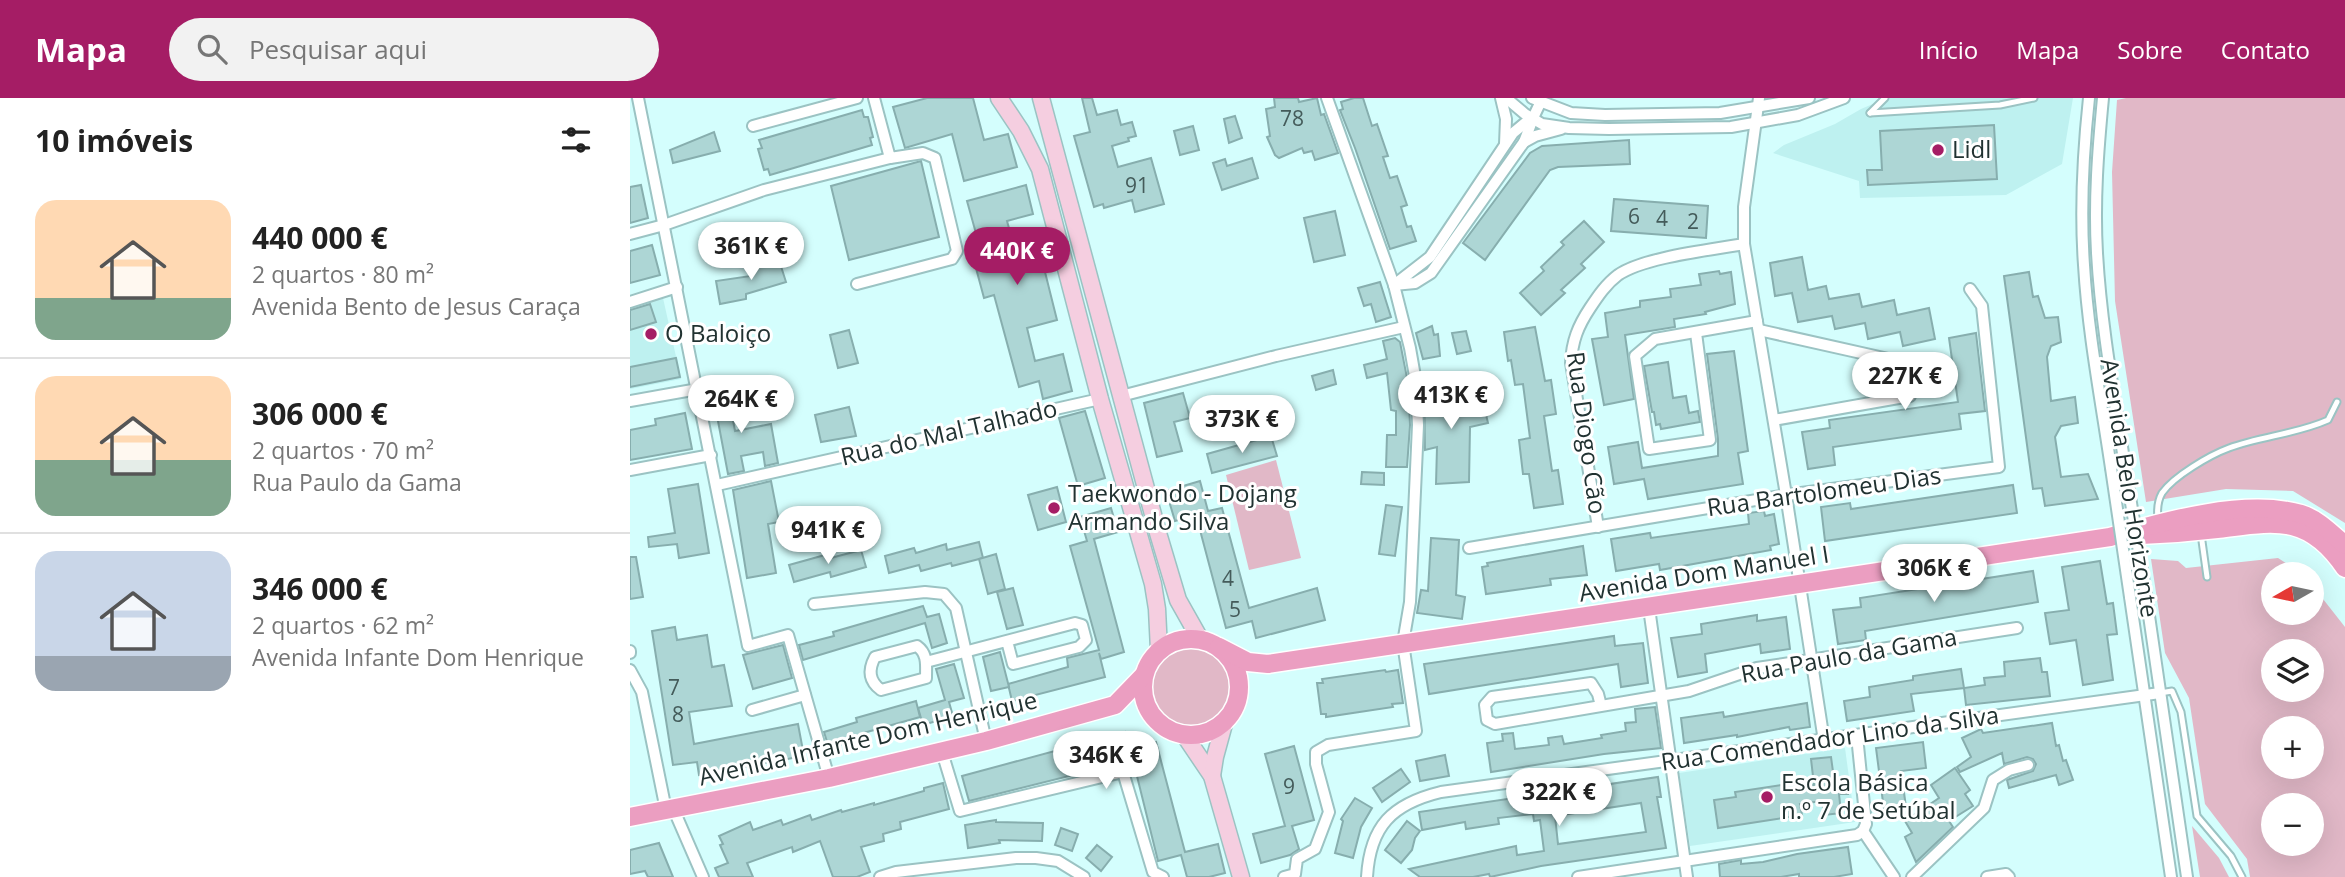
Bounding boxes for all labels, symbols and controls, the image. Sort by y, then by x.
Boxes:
search box [169,18,659,81]
text: Mapa [35,27,127,72]
icon: search [193,30,231,68]
text: Pesquisar aqui [249,31,427,67]
text: Início [1919,33,1978,66]
text: Mapa [2016,33,2079,66]
text: Sobre [2117,33,2183,66]
text: Contato [2221,33,2310,66]
house number: 78 [1280,104,1304,132]
text: 10 imóveis [35,120,193,161]
icon: filters [557,121,595,159]
place label: Lidl [1952,132,1991,165]
marker: Lidl [1930,142,1946,158]
house number: 91 [1125,171,1149,199]
house number: 6 [1628,202,1640,230]
house number: 4 [1656,204,1668,232]
house number: 2 [1687,207,1699,235]
text: 440 000 € [252,217,388,258]
pin: 361K € [694,222,808,282]
icon: home [91,228,175,312]
pin: 440K € [960,228,1074,287]
text: 361K € [714,229,788,261]
text: 440K € [980,234,1054,266]
text: 2 quartos · 80 m² [252,258,434,290]
text: Avenida Bento de Jesus Caraça [252,290,581,322]
place label: O Baloiço [665,316,771,349]
marker: O Baloiço [643,326,659,342]
street label: Rua Diogo Cão [1560,349,1615,516]
pin: 227K € [1848,352,1962,412]
street label: Avenida Belo Horizonte [2094,356,2167,620]
text: 227K € [1868,359,1942,391]
pin: 413K € [1394,372,1508,431]
pin: 264K € [684,376,798,435]
text: 413K € [1414,378,1488,410]
text: 264K € [704,382,778,414]
street label: Rua do Mal Talhado [837,391,1060,473]
text: 306 000 € [252,393,388,434]
pin: 373K € [1185,396,1299,455]
text: 373K € [1205,402,1279,434]
icon: home [91,404,175,488]
text: 2 quartos · 70 m² [252,434,434,466]
street label: Rua Bartolomeu Dias [1705,458,1943,523]
text: Rua Paulo da Gama [252,466,462,498]
place label: Taekwondo - Dojang Armando Silva [1068,476,1297,537]
marker: Taekwondo - Dojang Armando Silva [1046,500,1062,516]
pin: 941K € [771,506,885,566]
text: 941K € [791,513,865,545]
street label: Avenida Dom Manuel I [1576,536,1831,609]
pin: 306K € [1877,545,1991,604]
text: 306K € [1897,551,1971,583]
north arrow [2261,562,2324,625]
map controls [2261,562,2324,856]
house number: 4 [1222,564,1234,592]
text: 346 000 € [252,568,388,609]
icon: home [91,579,175,663]
house number: 5 [1229,595,1241,623]
text: 2 quartos · 62 m² [252,609,434,641]
street label: Rua Paulo da Gama [1738,619,1959,690]
button: layers [2261,639,2324,702]
text: Avenida Infante Dom Henrique [252,641,584,673]
house number: 7 [668,673,680,701]
street label: Avenida Infante Dom Henrique [695,682,1040,793]
street label: Rua Comendador Lino da Silva [1659,697,2001,778]
house number: 8 [672,700,684,728]
button: + [2261,716,2324,779]
pin: 346K € [1049,732,1163,791]
text: 346K € [1069,738,1143,770]
place label: Escola Básica n.º 7 de Setúbal [1781,765,1956,826]
pin: 322K € [1502,768,1616,828]
house number: 9 [1283,772,1295,800]
text: 322K € [1522,775,1596,807]
marker: Escola Básica n.º 7 de Setúbal [1759,789,1775,805]
button: − [2261,793,2324,856]

